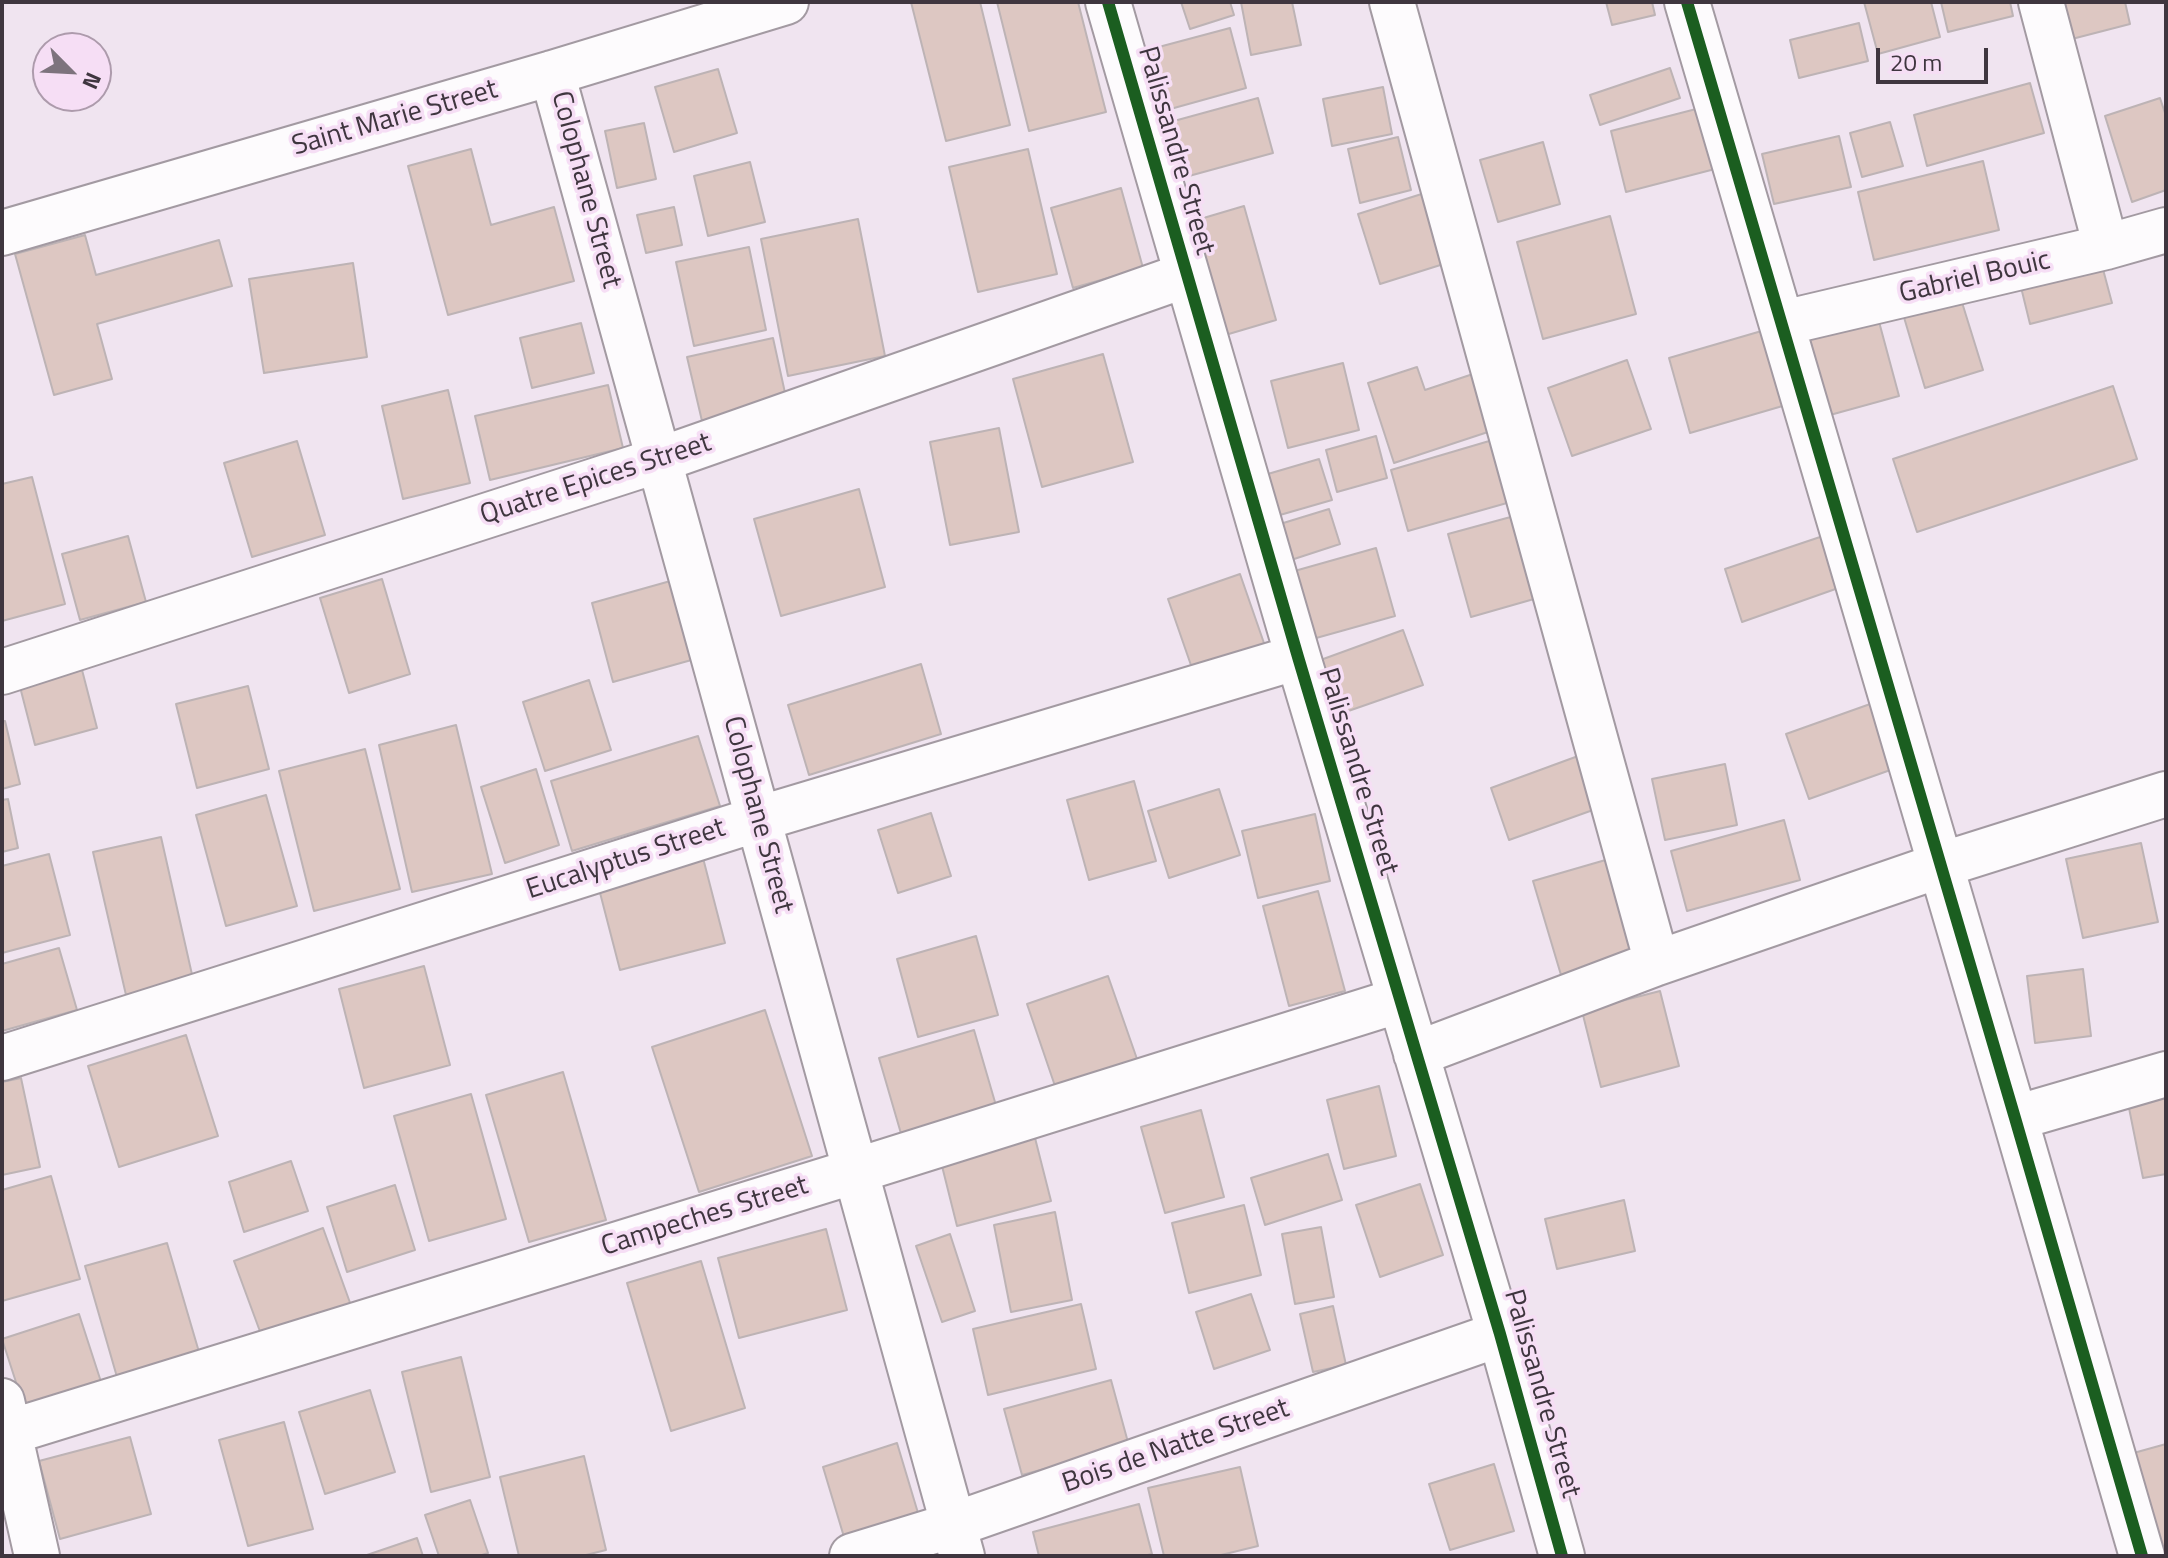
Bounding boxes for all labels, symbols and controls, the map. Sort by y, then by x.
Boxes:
north arrow [32,32,112,112]
scale bar [1880,32,1992,82]
street label: Palissandre Street [1129,43,1221,259]
text: 20 m [1890,44,1942,80]
text: N [73,67,111,95]
street label: Saint Marie Street [288,74,502,164]
street label: Colophane Street [543,88,627,292]
street label: Gabriel Bouic [1896,244,2054,312]
street label: Quatre Epices Street [476,427,716,533]
street label: Palissandre Street [1310,664,1404,880]
street label: Colophane Street [715,713,799,917]
street label: Eucalyptus Street [522,812,730,908]
street label: Campeches Street [598,1170,812,1264]
street label: Palissandre Street [1495,1286,1587,1502]
street label: Bois de Natte Street [1058,1392,1294,1502]

